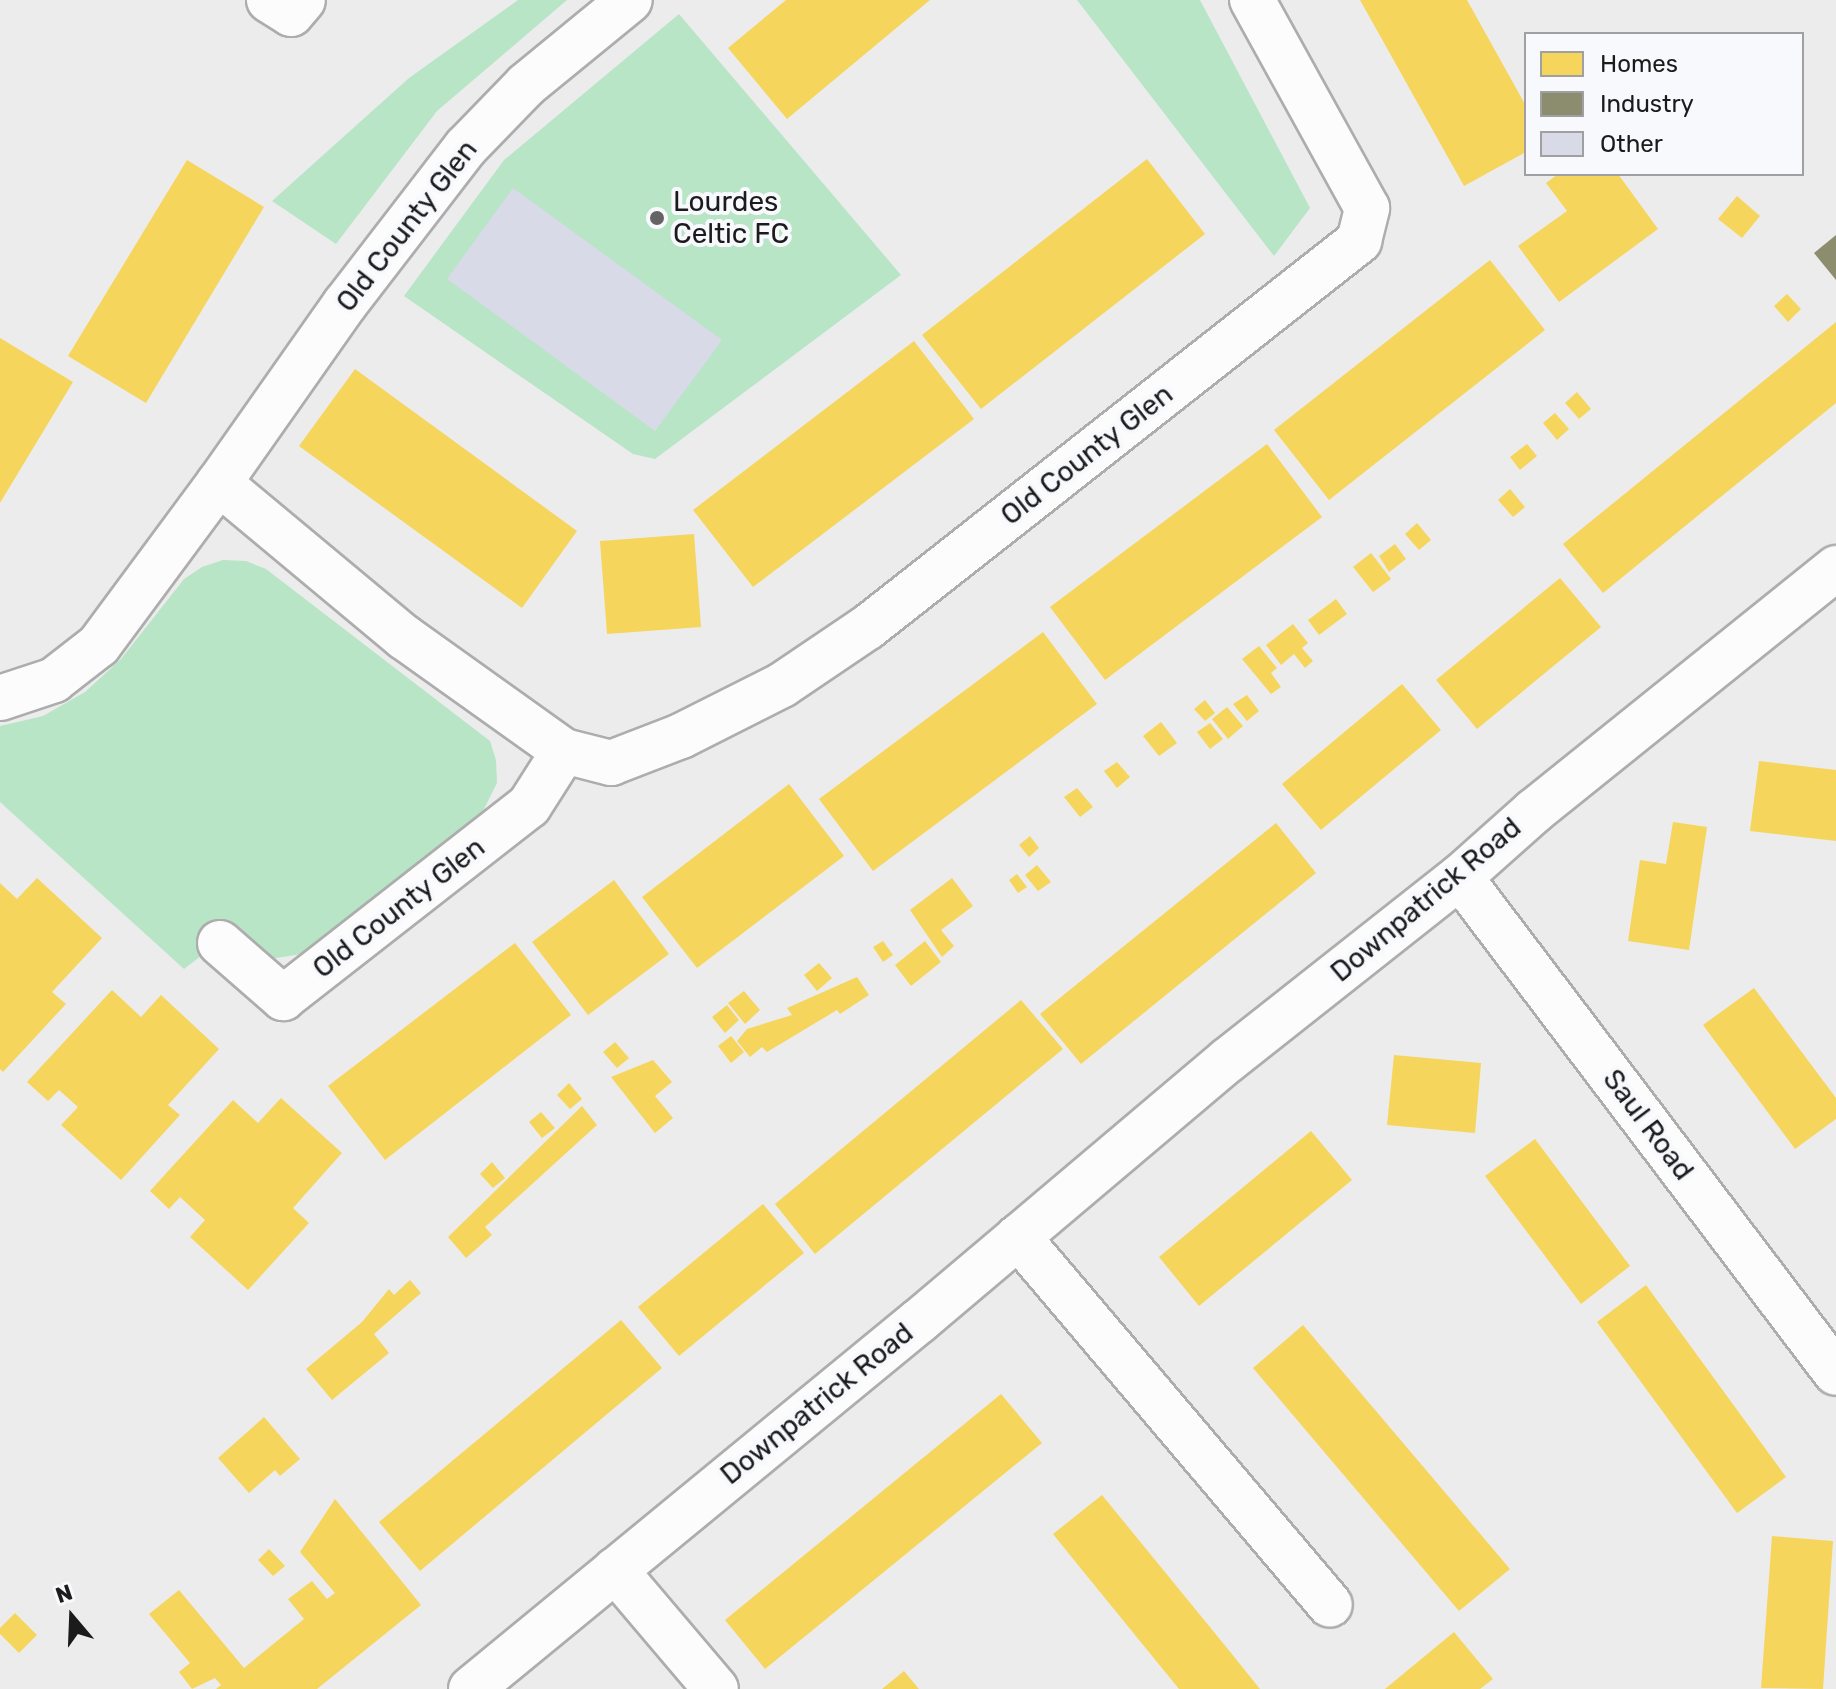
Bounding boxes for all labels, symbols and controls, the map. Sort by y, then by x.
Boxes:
legend [1524,32,1804,176]
text: Homes [1600,50,1678,78]
text: Industry [1600,90,1694,118]
text: Other [1600,130,1663,158]
street label: Old County Glen [329,133,485,319]
place label: Lourdes Celtic FC [673,185,789,251]
marker: Lourdes Celtic FC [648,209,666,227]
street label: Old County Glen [994,377,1180,533]
street label: Downpatrick Road [1324,811,1528,989]
street label: Old County Glen [306,830,492,986]
street label: Saul Road [1596,1063,1700,1187]
street label: Downpatrick Road [714,1316,920,1492]
north arrow [32,1577,112,1657]
text: N [52,1578,76,1609]

